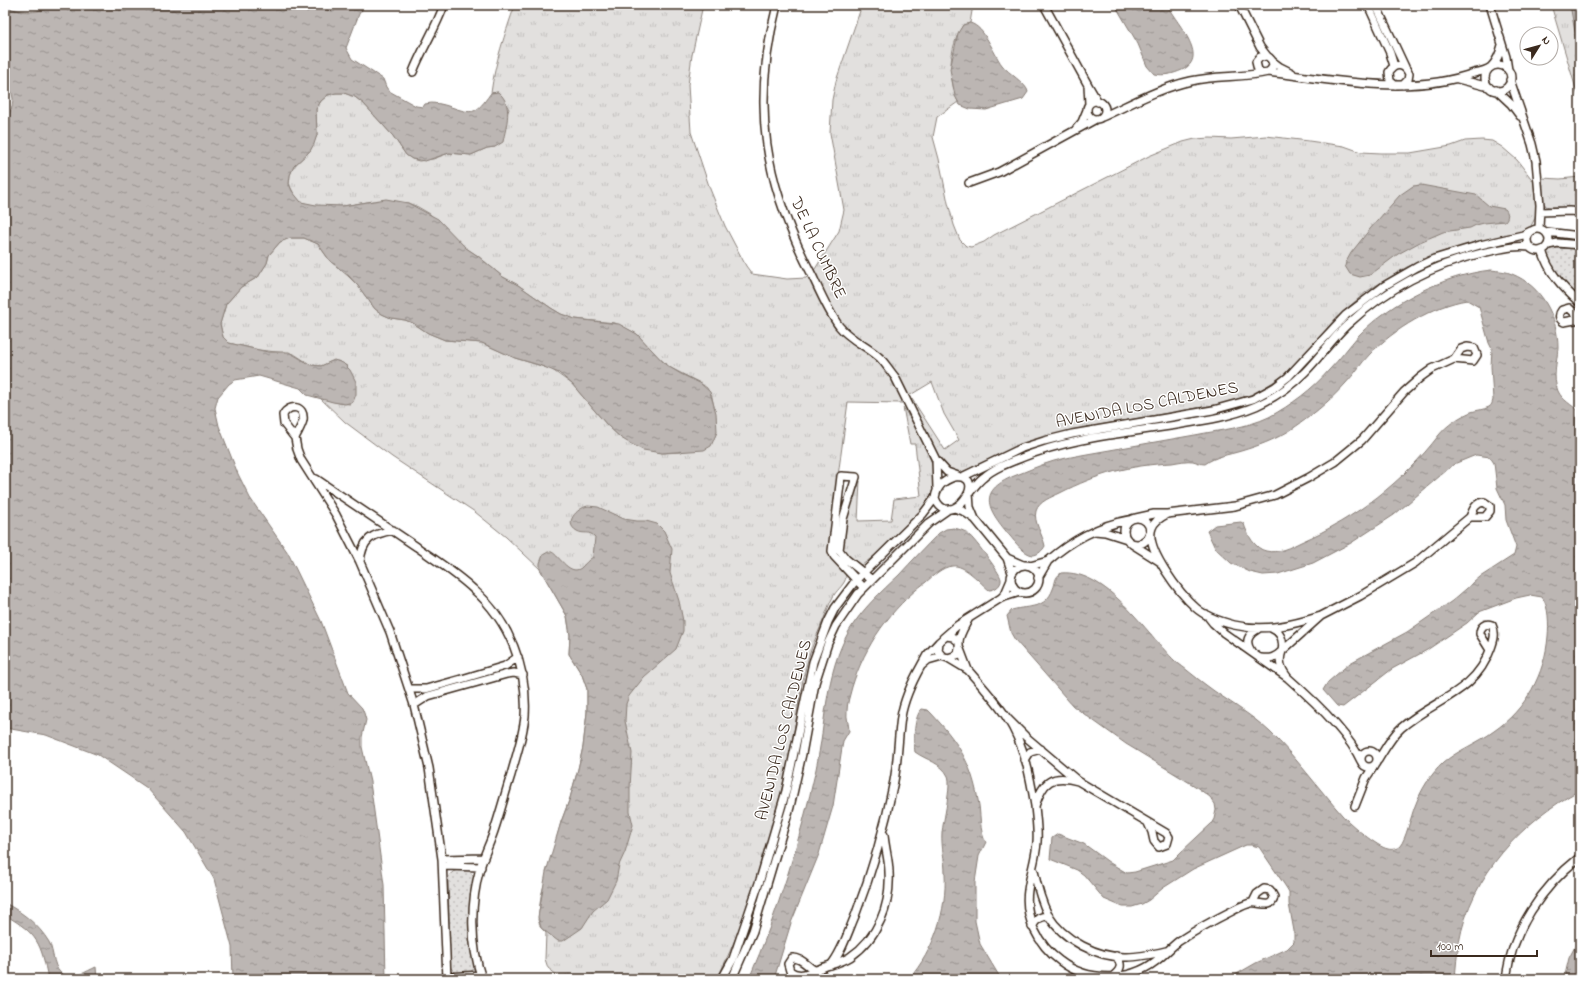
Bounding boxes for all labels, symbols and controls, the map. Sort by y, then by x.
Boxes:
north arrow [1519,26,1559,66]
text: N [1538,33,1555,48]
street label: DE LA CUMBRE [783,192,852,303]
street label: AVENIDA LOS CALDENES [1054,375,1241,435]
street label: AVENIDA LOS CALDENES [749,637,819,823]
scale bar [1431,932,1537,958]
text: 100 m [1437,938,1464,956]

